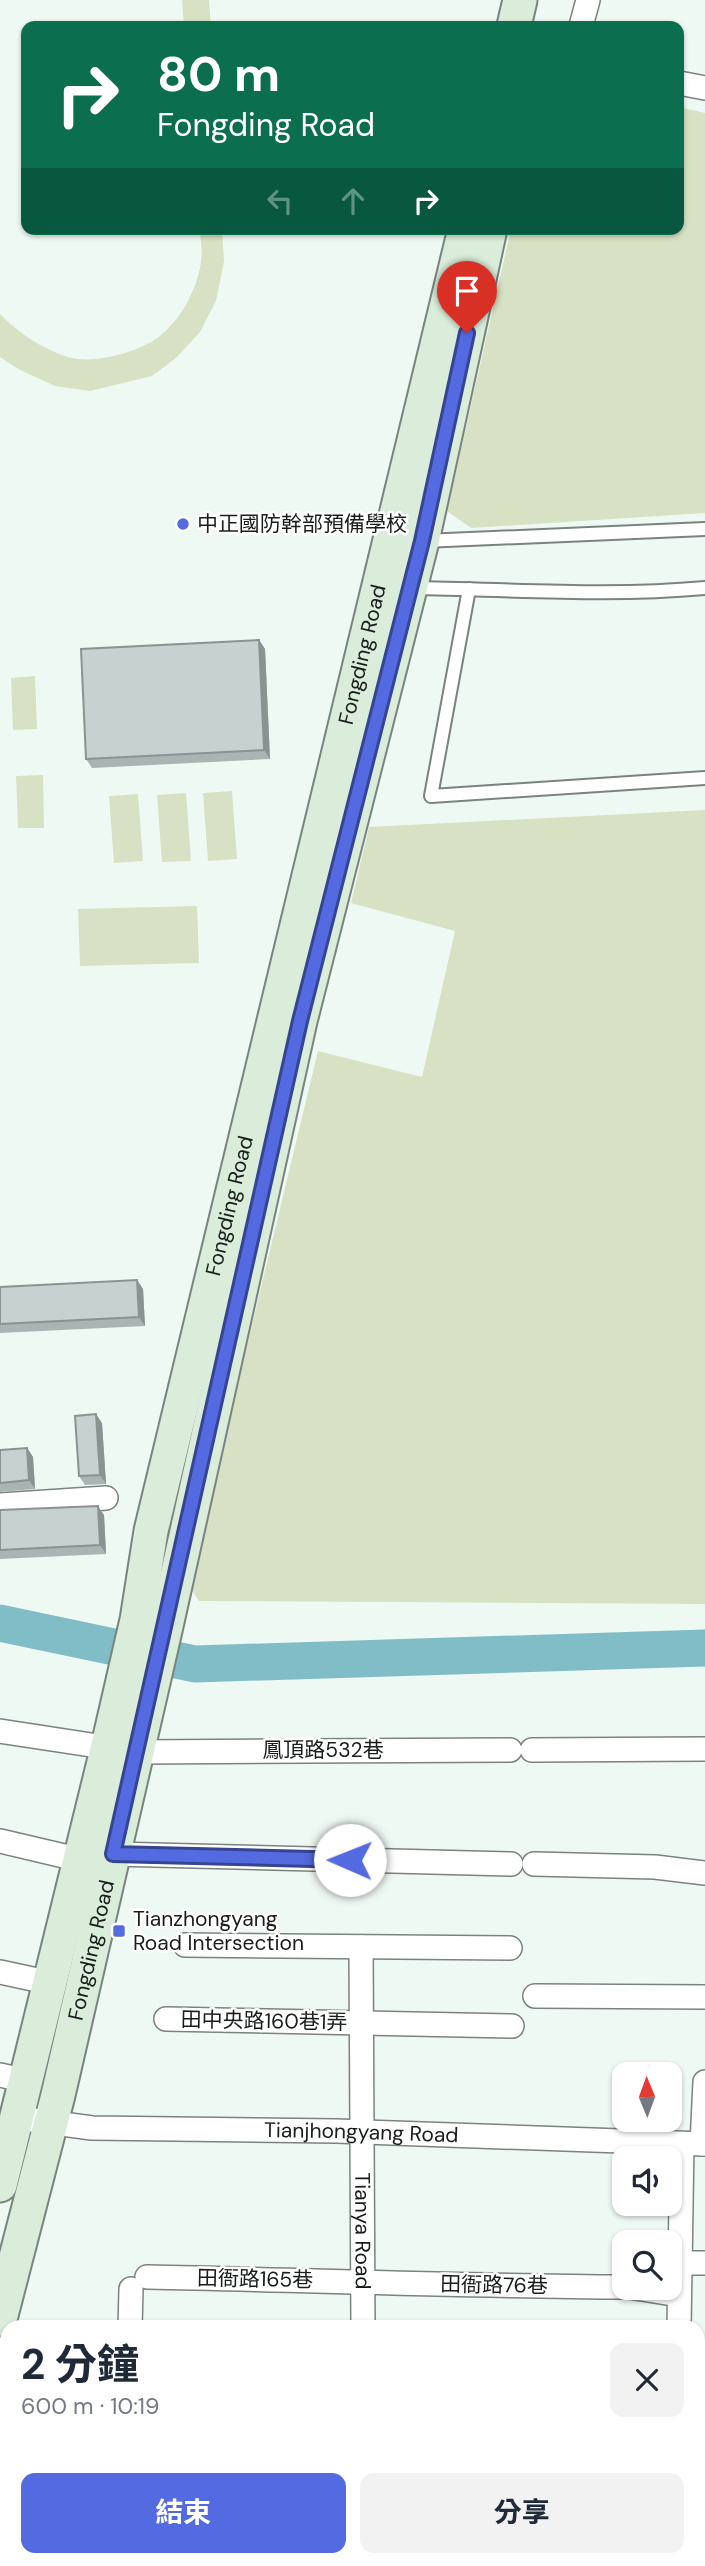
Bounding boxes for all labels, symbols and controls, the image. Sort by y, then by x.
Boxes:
text: 80 m [157,42,280,106]
icon: right [42,49,133,140]
text: Fongding Road [157,104,375,146]
icon: left [261,182,299,220]
icon: ahead [334,182,372,220]
icon: right [407,182,445,220]
pin [437,261,497,333]
icon: arrive [448,272,486,310]
place label: 中正國防幹部預備學校 [197,510,407,538]
marker: 中正國防幹部預備學校 [175,516,191,532]
street label: Fongding Road [332,582,393,727]
street label: Fongding Road [199,1133,260,1279]
street label: 鳳頂路532巷 [262,1736,384,1764]
position arrow [313,1823,387,1897]
street label: Fongding Road [62,1877,121,2023]
place label: Tianzhongyang Road Intersection [133,1905,304,1957]
marker: Tianzhongyang Road Intersection [111,1923,127,1939]
street label: 田中央路160巷1弄 [180,2006,348,2036]
north arrow [612,2062,682,2132]
map controls [612,2062,682,2300]
street label: Tianjhongyang Road [264,2116,459,2149]
button: sound [612,2146,682,2216]
street label: Tianya Road [348,2172,377,2290]
button: search [612,2230,682,2300]
street label: 田衙路165巷 [197,2264,313,2294]
street label: 田衙路76巷 [440,2270,548,2300]
text: 2 分鐘 [21,2337,139,2392]
button: close [610,2343,684,2417]
text: 600 m · 10:19 [21,2391,159,2421]
button: 結束 [21,2473,346,2553]
button: 分享 [360,2473,684,2553]

